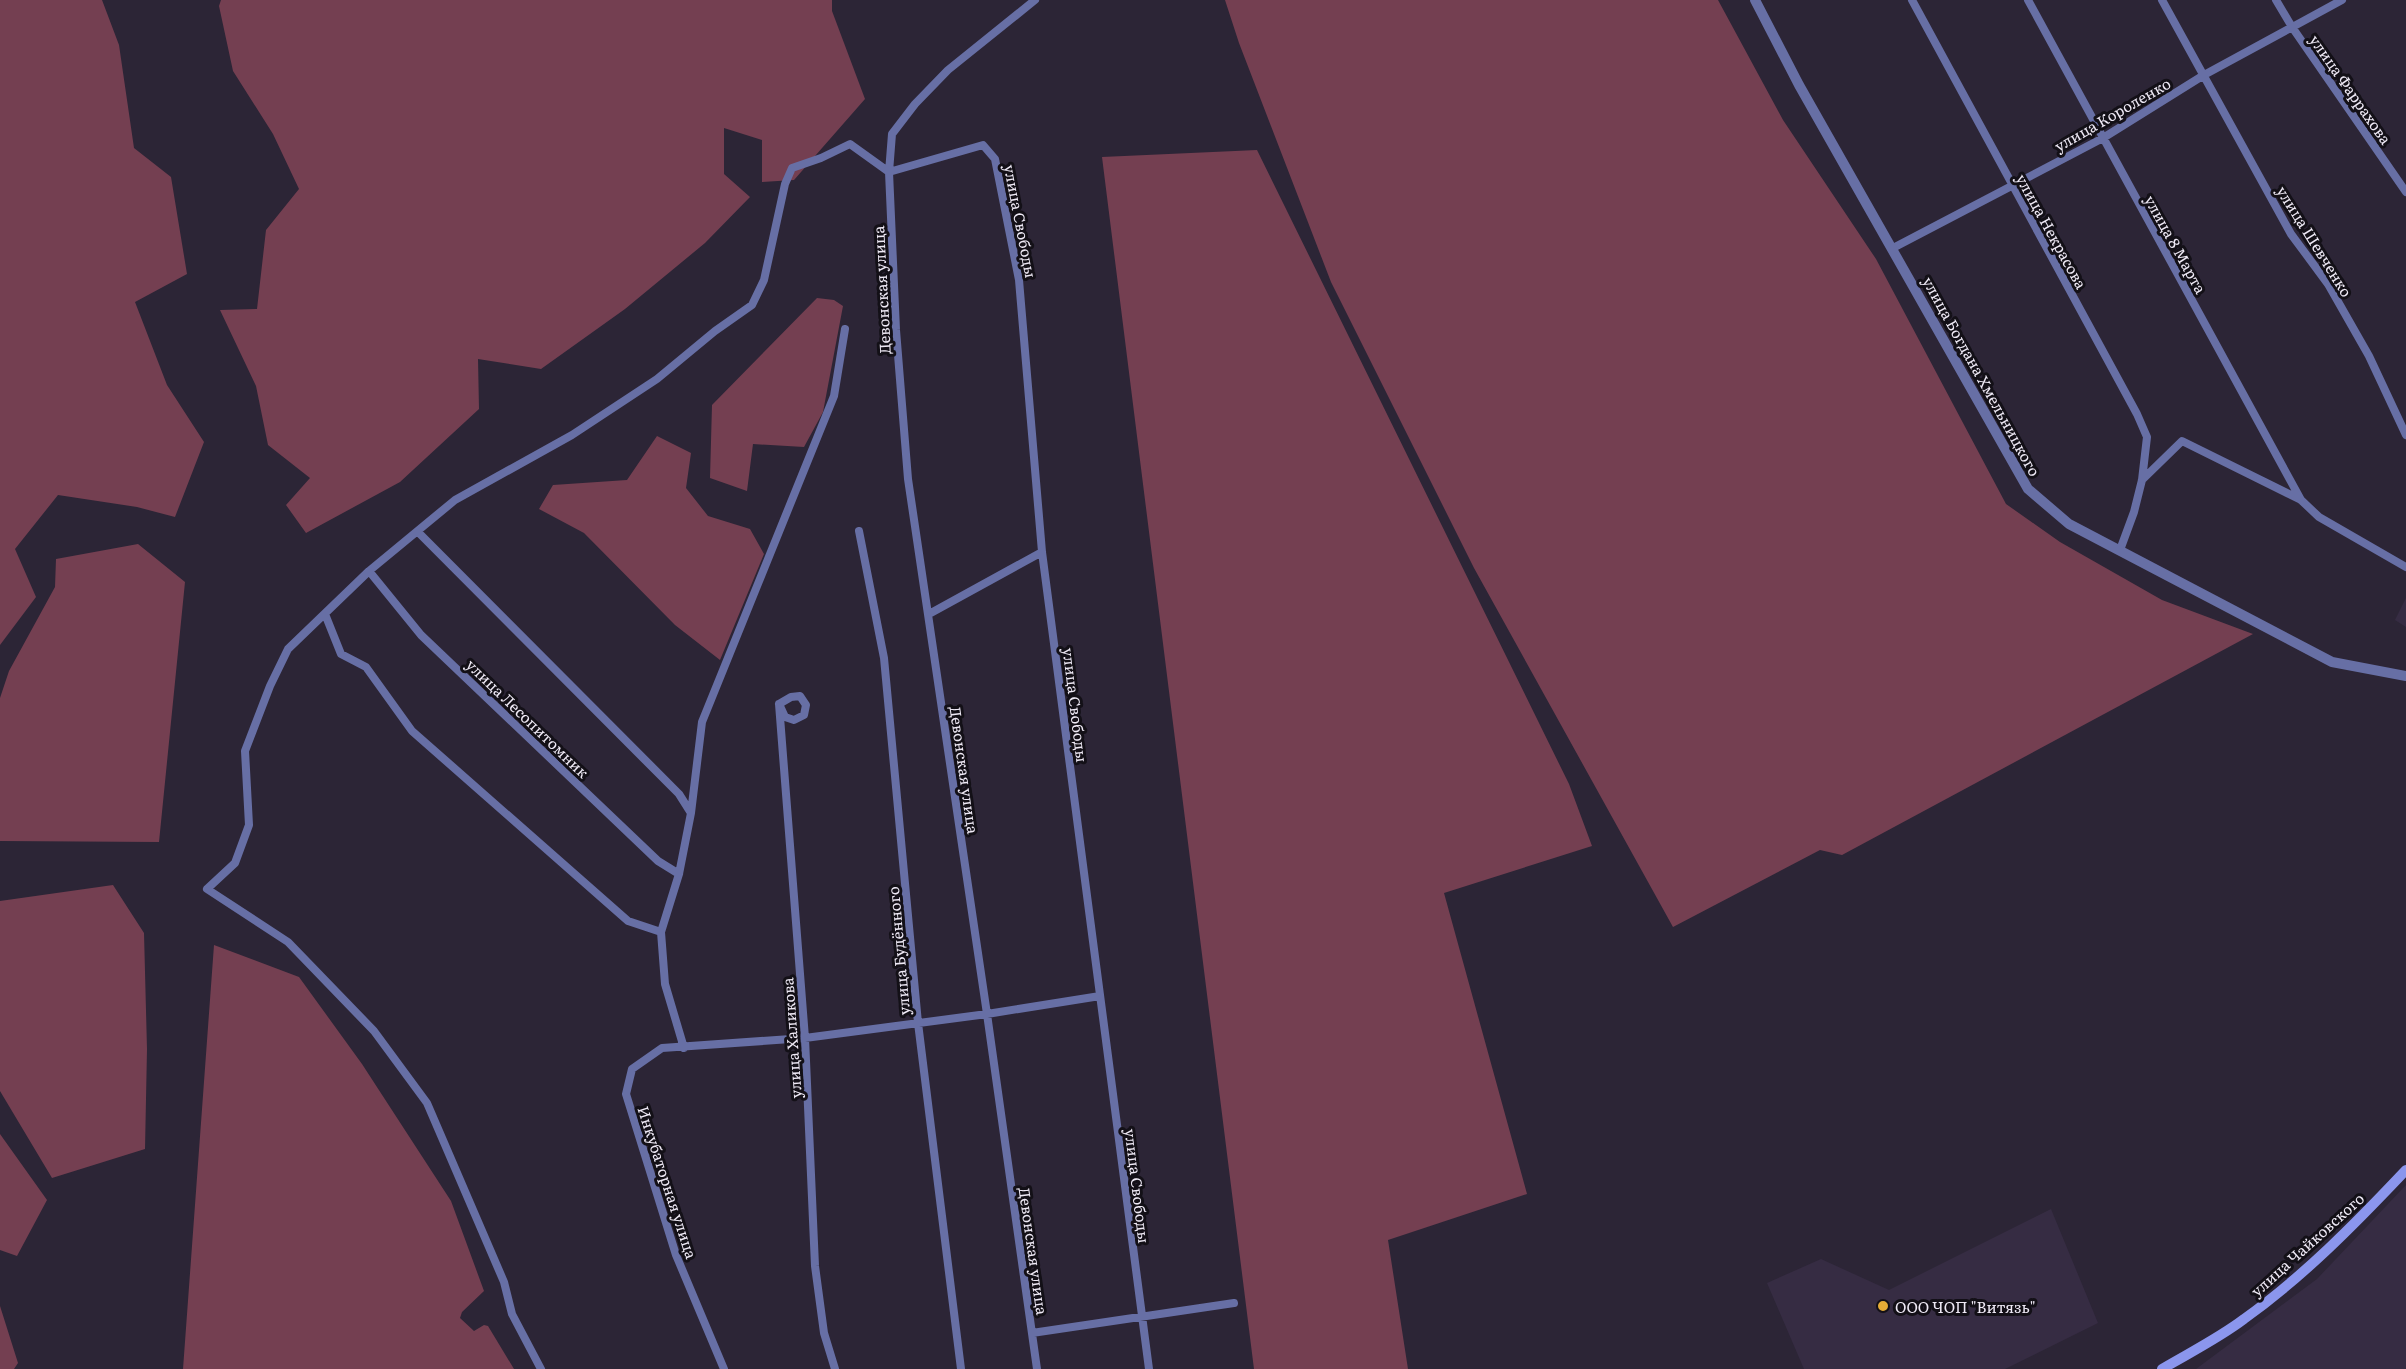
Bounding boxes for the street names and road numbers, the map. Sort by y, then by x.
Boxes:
street label: улица Фаррахова [2304,29,2398,149]
street label: улица Короленко [2049,71,2175,157]
street label: улица Свободы [999,162,1043,280]
street label: улица Некрасова [2011,169,2094,293]
street label: улица Шевченко [2271,181,2359,301]
street label: улица 8 Марта [2139,191,2213,298]
street label: Девонская улица [866,224,896,355]
street label: улица Богдана Хмельницкого [1917,272,2047,480]
street label: улица Свободы [1058,646,1094,764]
street label: улица Лесопитомник [461,653,595,783]
street label: Девонская улица [945,705,985,836]
street label: улица Будённого [881,885,915,1016]
street label: улица Халикова [775,976,807,1099]
street label: Инкубаторная улица [632,1103,704,1262]
street label: улица Свободы [1120,1127,1156,1245]
street label: Девонская улица [1014,1186,1054,1317]
street label: улица Чайковского [2245,1186,2369,1301]

